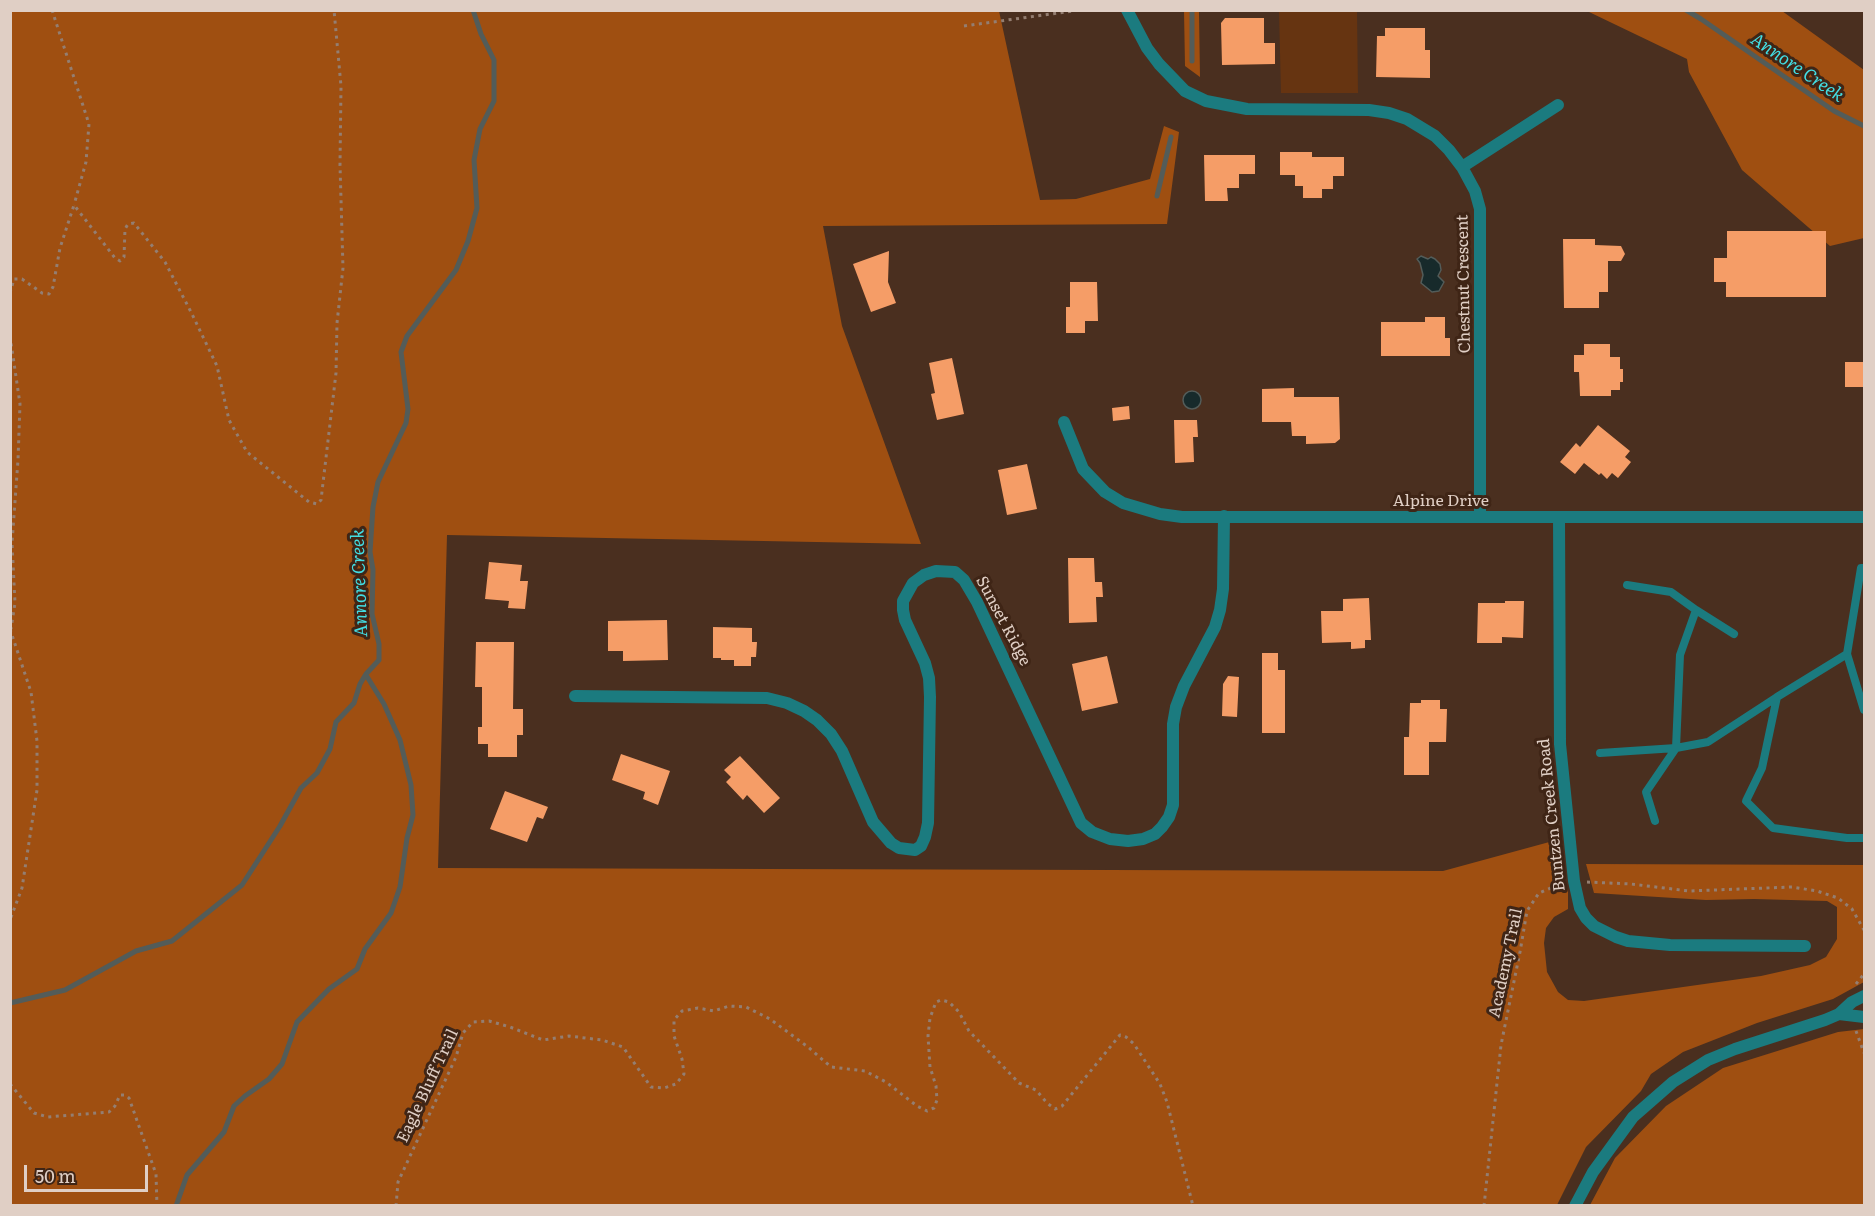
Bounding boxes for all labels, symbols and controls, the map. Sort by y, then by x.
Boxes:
water label: Annore Creek [1746,29,1848,107]
street label: Chestnut Crescent [1453,214,1475,354]
street label: Alpine Drive [1393,491,1489,511]
water label: Annore Creek [347,529,373,637]
street label: Sunset Ridge [971,573,1035,669]
street label: Buntzen Creek Road [1534,738,1570,892]
street label: Academy Trail [1485,907,1527,1019]
street label: Eagle Bluff Trail [393,1026,463,1146]
scale bar [27,1153,152,1191]
text: 50 m [35,1162,76,1189]

